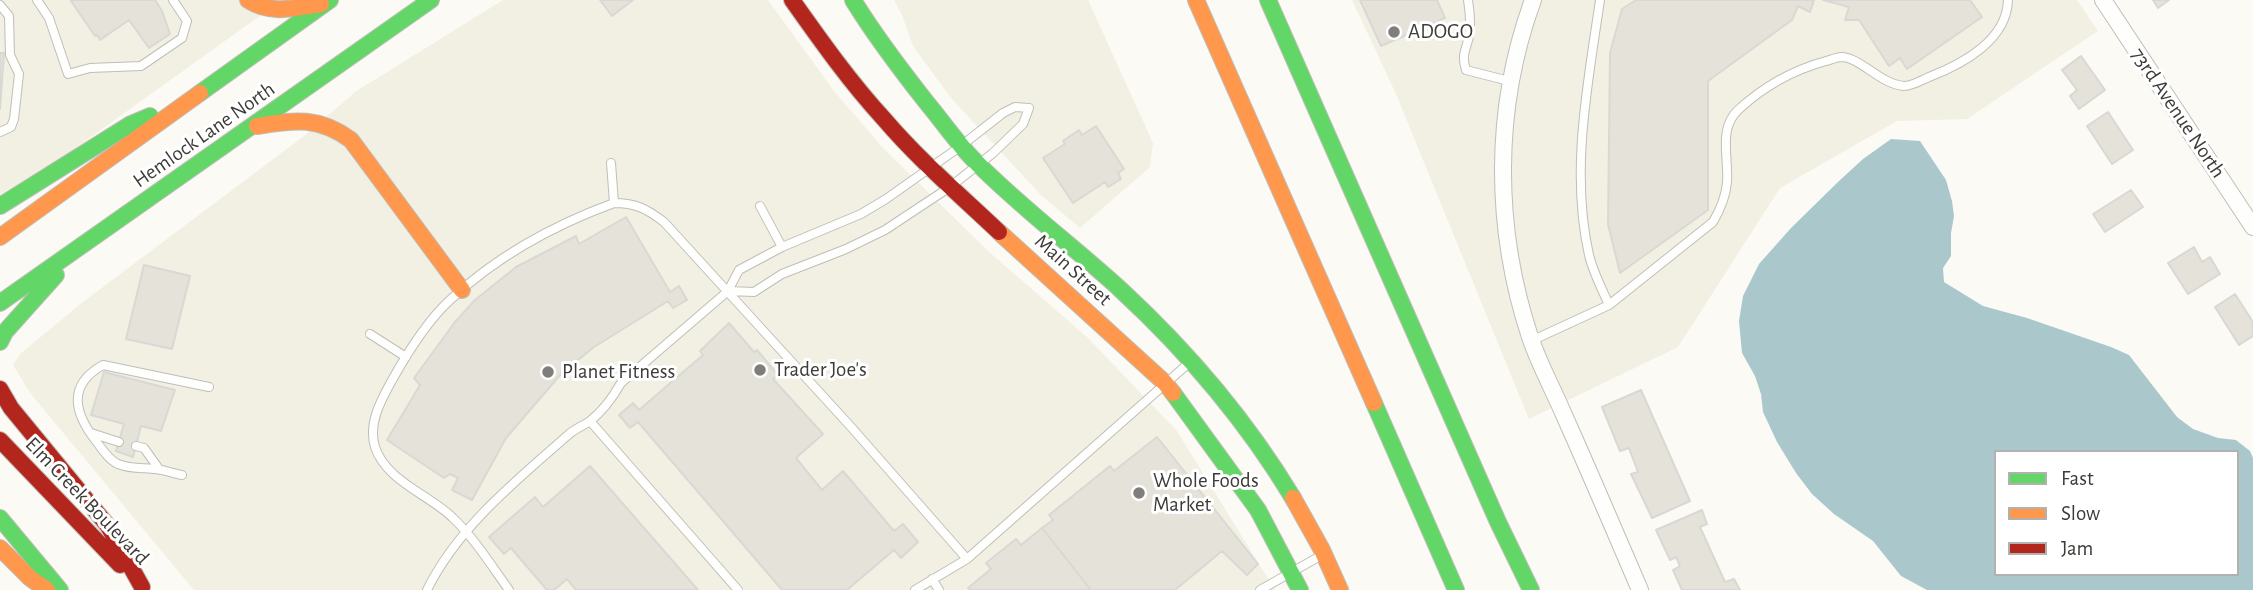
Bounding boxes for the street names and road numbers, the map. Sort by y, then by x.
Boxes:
street label: 73rd Avenue North [2125,43,2231,183]
street label: Hemlock Lane North [128,77,280,193]
street label: Main Street [1029,229,1117,311]
street label: Elm Creek Boulevard [20,432,154,570]

